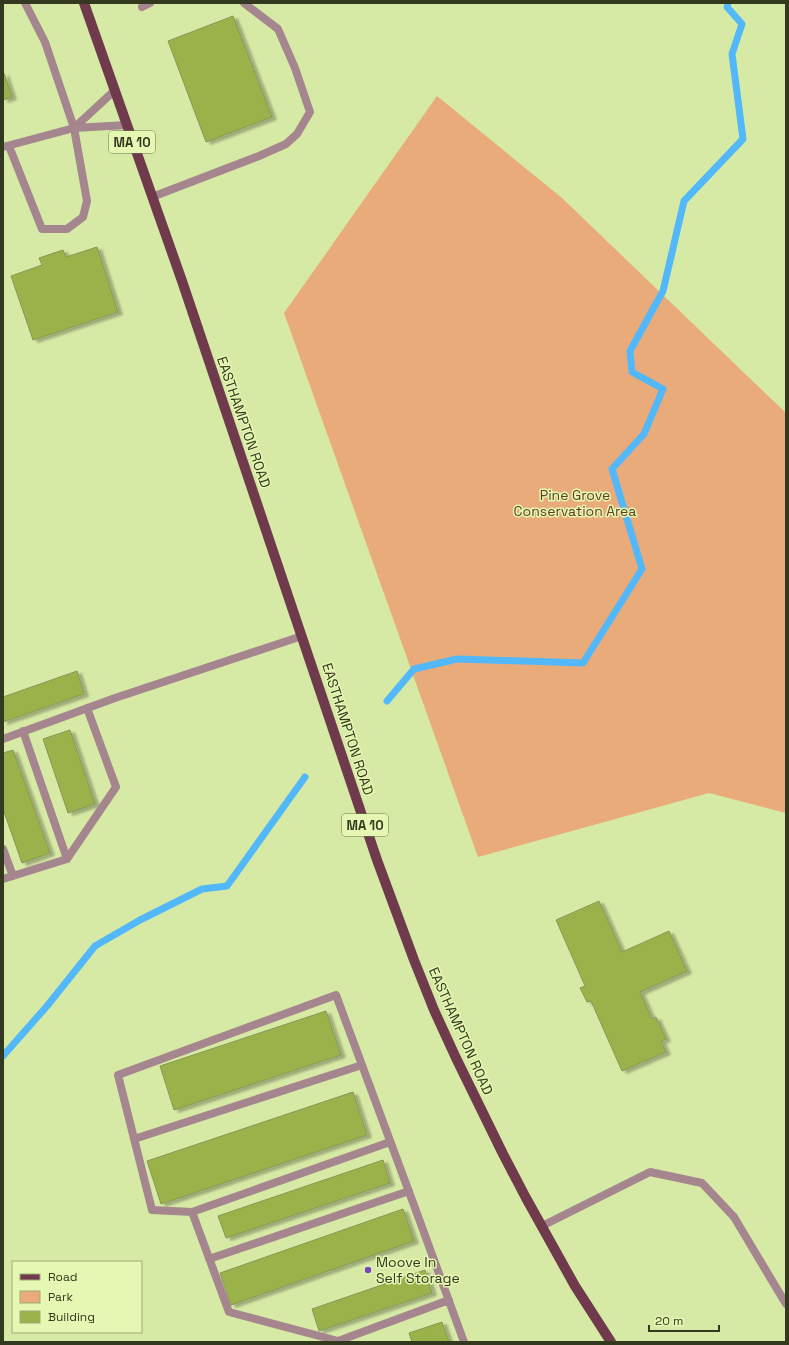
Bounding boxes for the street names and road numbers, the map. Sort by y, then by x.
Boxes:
road number: MA 10 [109,131,155,153]
street label: EASTHAMPTON ROAD [213,354,275,490]
street label: EASTHAMPTON ROAD [318,661,378,797]
road number: MA 10 [342,814,388,836]
street label: EASTHAMPTON ROAD [425,964,497,1098]

